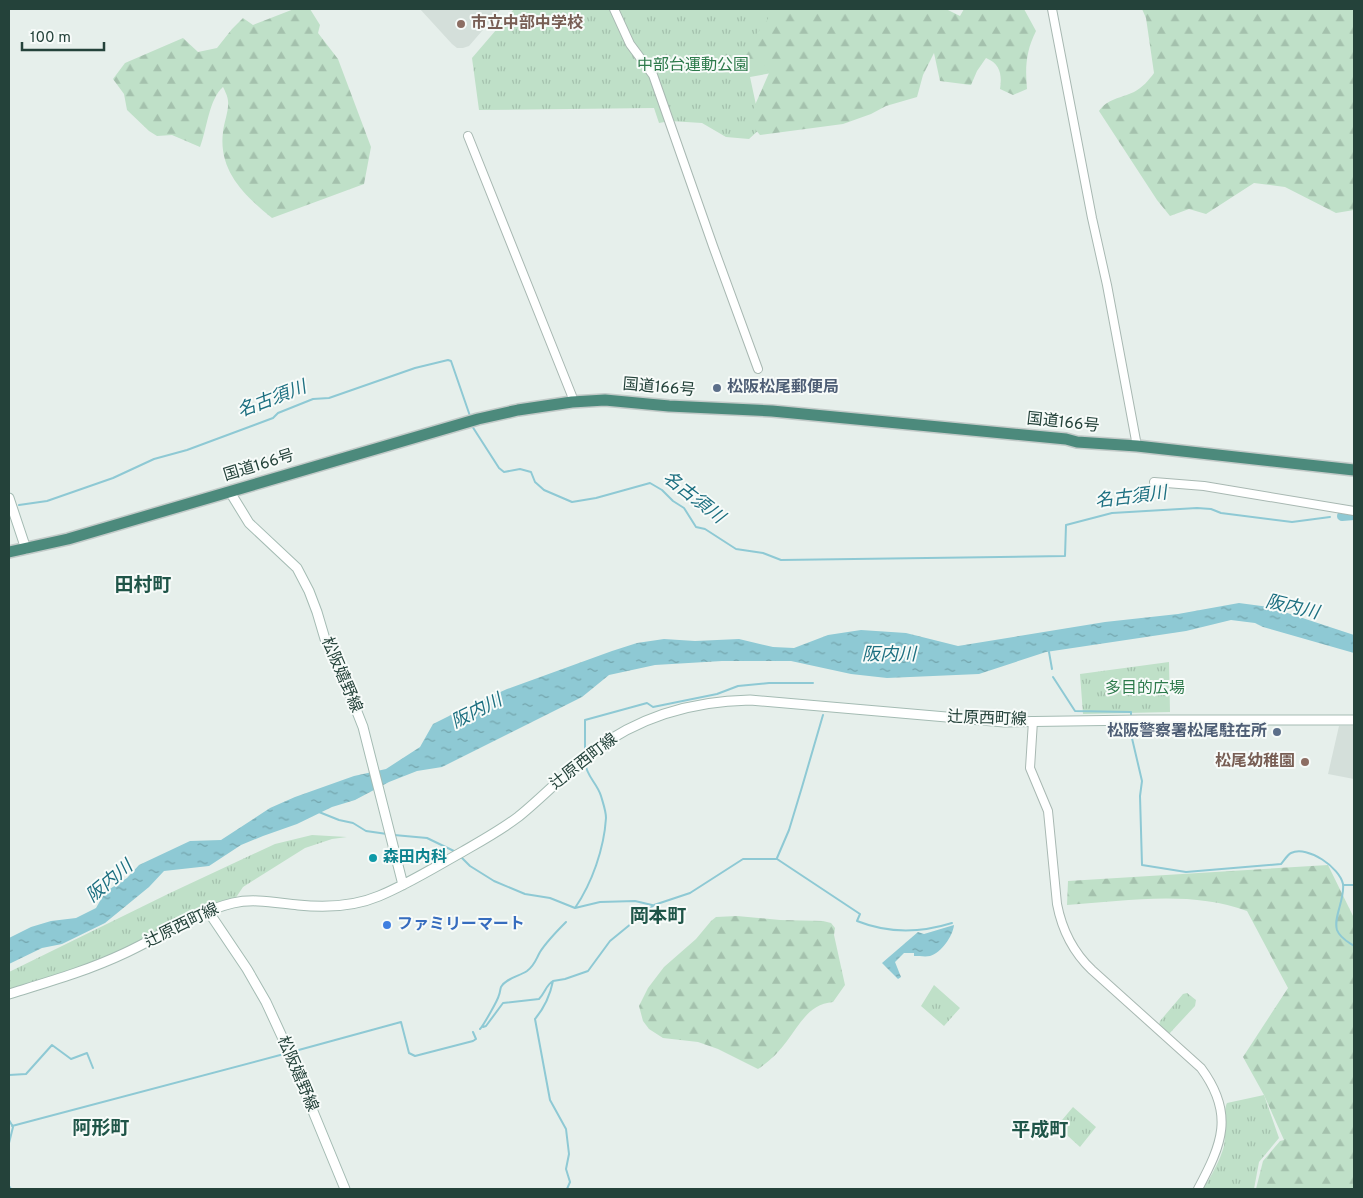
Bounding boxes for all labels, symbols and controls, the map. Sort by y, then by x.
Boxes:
place label: 市立中部中学校 [471,14,583,34]
marker: 市立中部中学校 [455,18,467,30]
scale bar [22,20,105,52]
text: 100 m [30,29,71,48]
park label: 中部台運動公園 [637,56,749,76]
street label: 国道166号 [622,375,696,401]
water label: 名古須川 [234,376,312,424]
place label: 松阪松尾郵便局 [727,378,839,398]
marker: 松阪松尾郵便局 [711,382,723,394]
street label: 国道166号 [1026,409,1100,437]
street label: 国道166号 [221,446,297,486]
water label: 名古須川 [658,467,730,530]
water label: 名古須川 [1094,482,1170,514]
district label: 田村町 [114,574,172,598]
water label: 阪内川 [1263,591,1323,626]
street label: 松阪嬉野線 [316,634,366,716]
water label: 阪内川 [862,644,918,667]
park label: 多目的広場 [1105,679,1185,699]
water label: 阪内川 [448,689,508,735]
street label: 辻原西町線 [947,708,1027,730]
place label: 松阪警察署松尾駐在所 [1107,722,1267,742]
marker: 松阪警察署松尾駐在所 [1271,726,1283,738]
street label: 辻原西町線 [546,729,622,795]
place label: 松尾幼稚園 [1215,752,1295,772]
marker: 松尾幼稚園 [1299,756,1311,768]
place label: 森田内科 [383,848,447,868]
marker: 森田内科 [367,852,379,864]
water label: 阪内川 [82,855,140,908]
street label: 辻原西町線 [142,899,222,953]
district label: 岡本町 [629,905,687,929]
place label: ファミリーマート [397,915,525,935]
marker: ファミリーマート [381,919,393,931]
street label: 松阪嬉野線 [272,1033,322,1115]
district label: 阿形町 [72,1117,130,1141]
district label: 平成町 [1011,1119,1069,1143]

